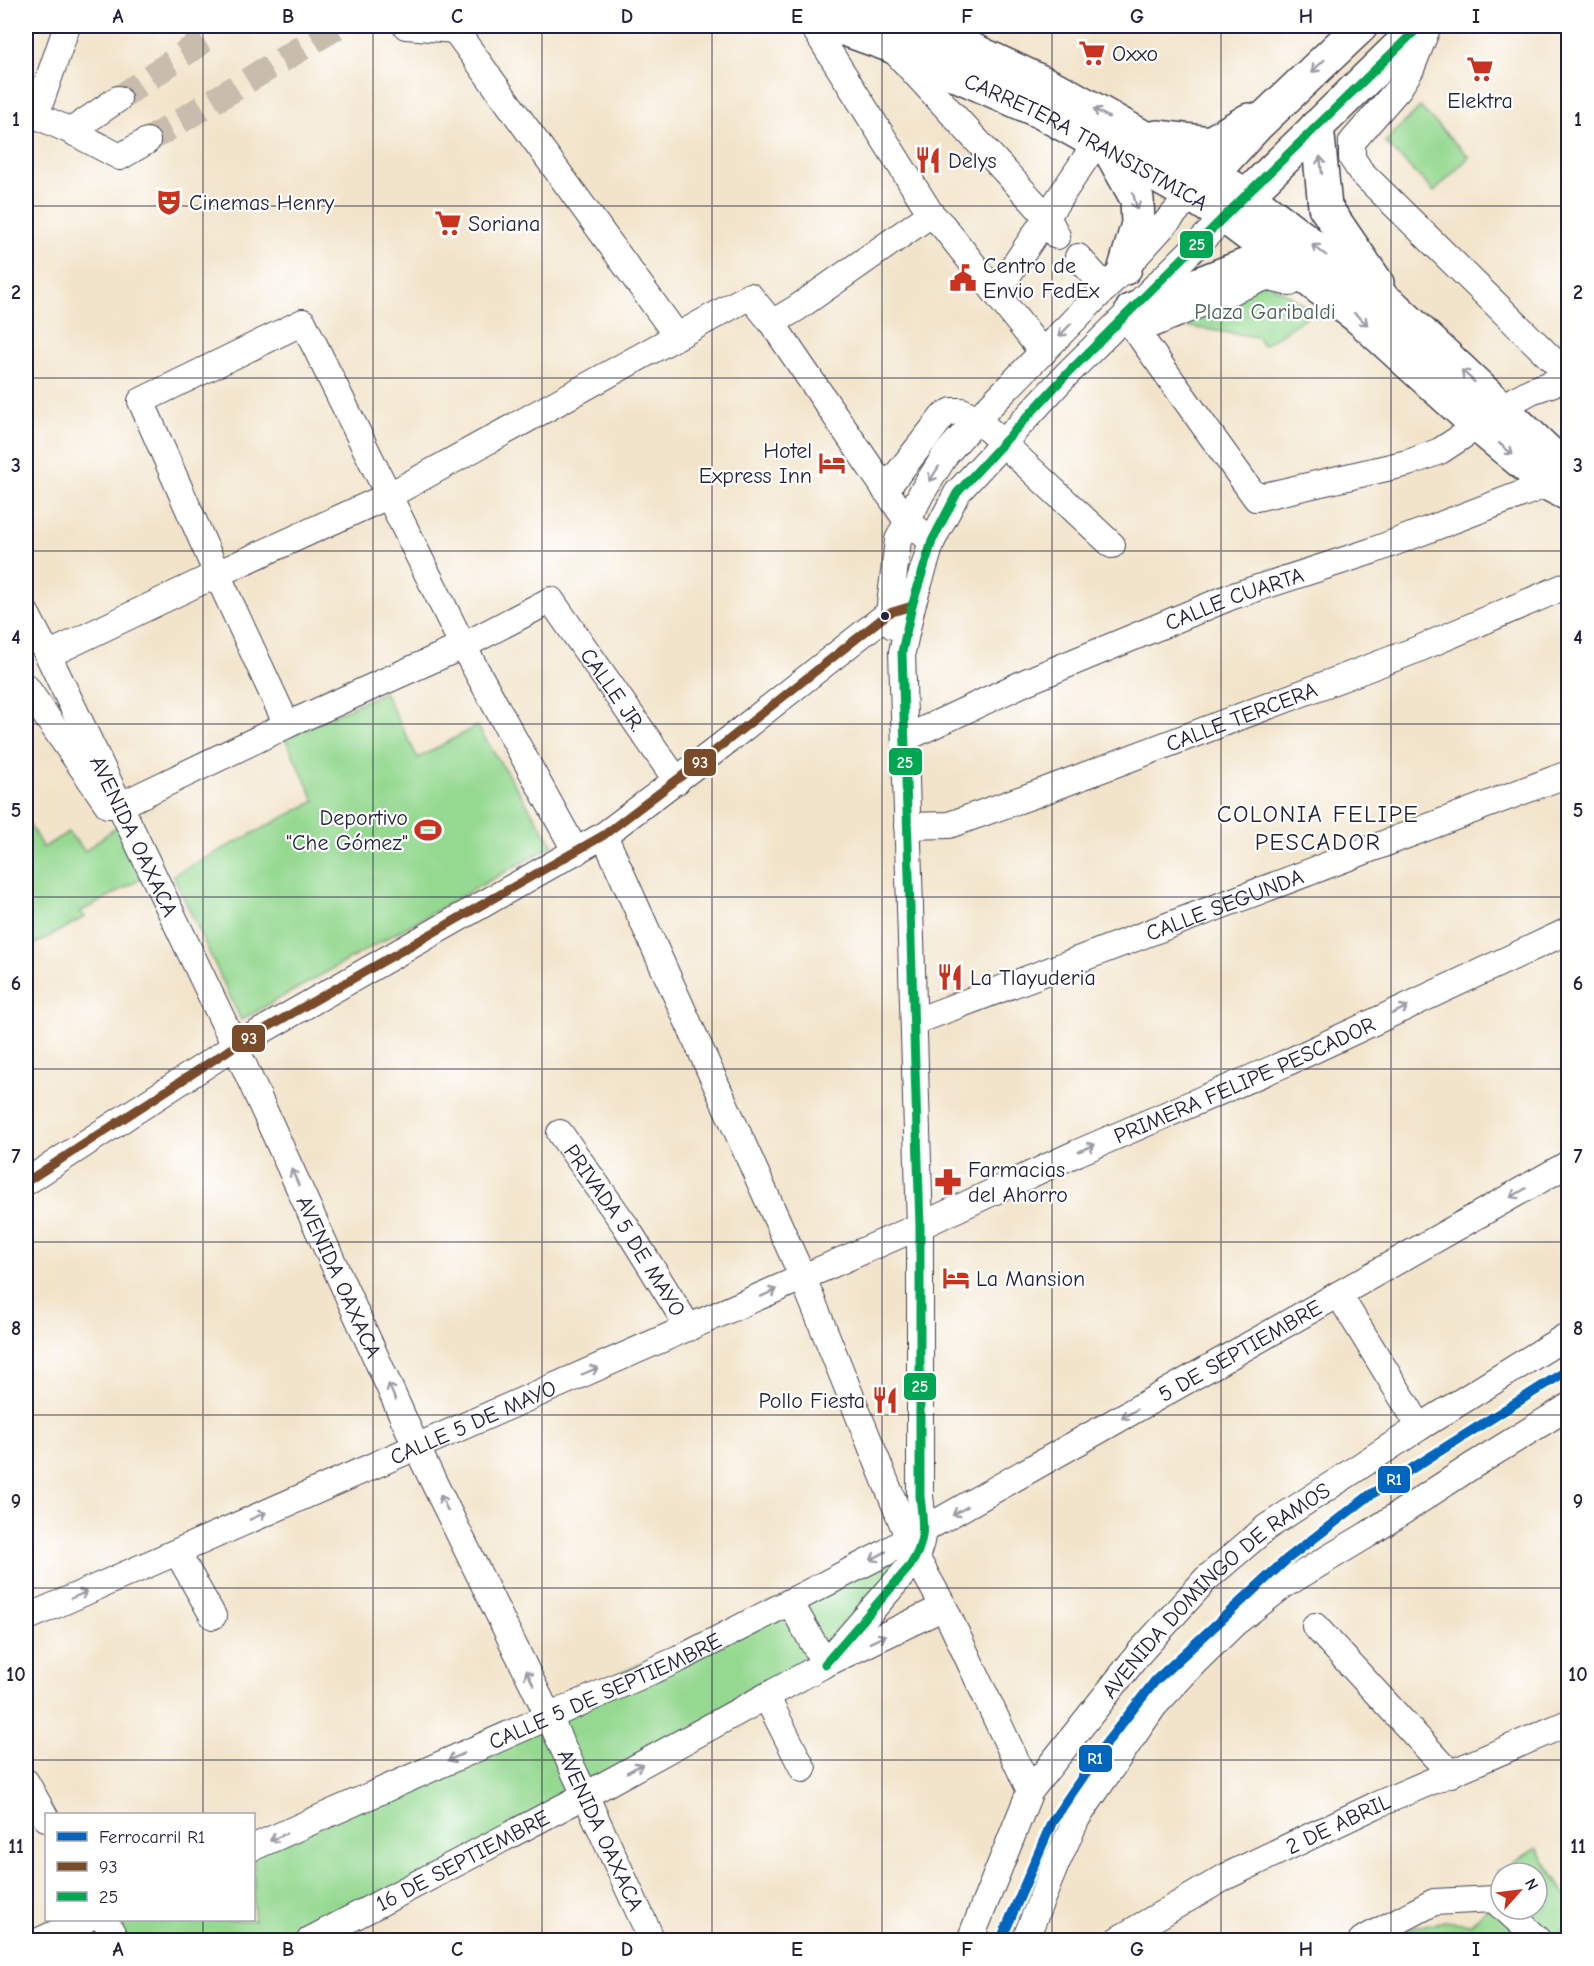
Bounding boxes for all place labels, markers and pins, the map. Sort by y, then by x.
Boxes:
supermarket icon: Oxxo [1077,38,1107,68]
place label: Oxxo [1112,41,1158,67]
supermarket icon: Elektra [1465,54,1495,84]
place label: Elektra [1447,88,1513,114]
restaurant icon: Delys [913,145,943,175]
place label: Delys [948,148,997,174]
theatre icon: Cinemas Henry [154,187,184,217]
place label: Cinemas Henry [189,190,335,216]
supermarket icon: Soriana [433,208,463,238]
place label: Soriana [468,211,540,237]
place label: Centro de Envio FedEx [983,253,1100,304]
public building icon: Centro de Envio FedEx [948,263,978,293]
place label: Hotel Express Inn [699,438,812,489]
hotel icon: Hotel Express Inn [817,448,847,478]
unlabelled marker [879,610,891,622]
place label: Deportivo "Che Gómez" [286,805,408,856]
sports icon: Deportivo "Che Gómez" [413,815,443,845]
restaurant icon: La Tlayuderia [935,962,965,992]
place label: La Tlayuderia [970,965,1096,991]
place label: Farmacias del Ahorro [968,1157,1068,1208]
pharmacy icon: Farmacias del Ahorro [933,1167,963,1197]
hotel icon: La Mansion [941,1263,971,1293]
place label: La Mansion [976,1266,1085,1292]
restaurant icon: Pollo Fiesta [870,1385,900,1415]
place label: Pollo Fiesta [758,1388,865,1414]

